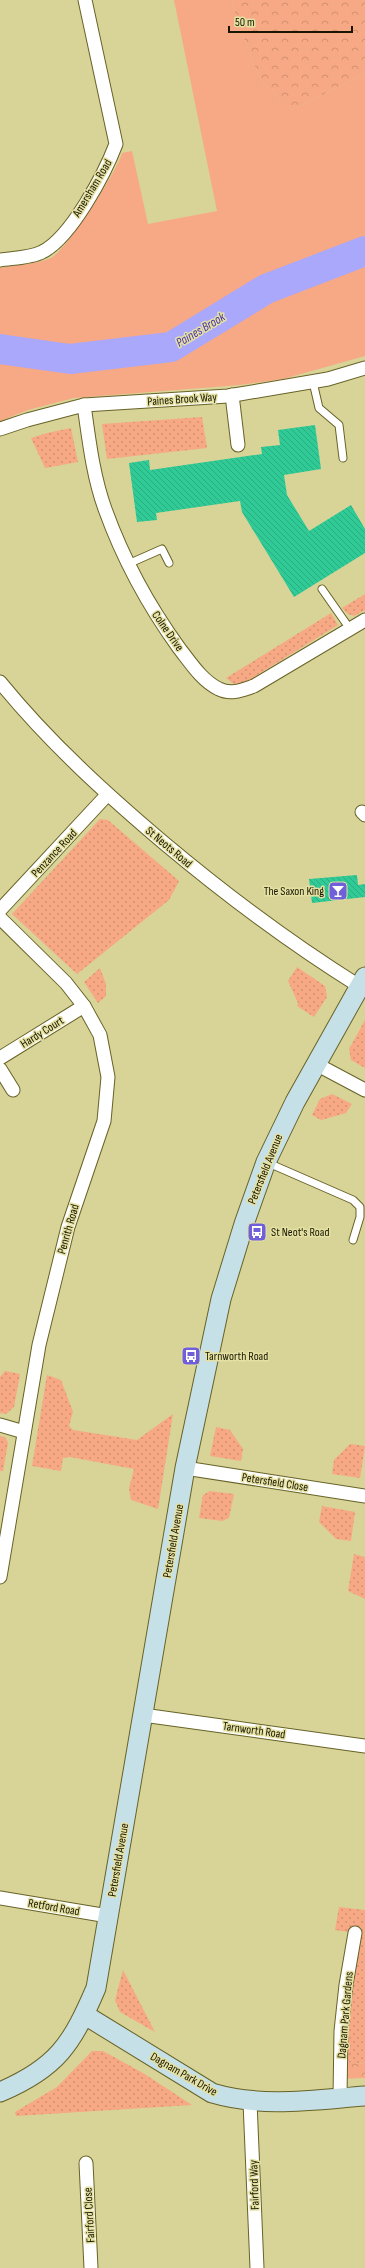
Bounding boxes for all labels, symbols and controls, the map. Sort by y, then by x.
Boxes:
scale bar [229,8,352,34]
text: 50 m [235,15,255,30]
street label: Amersham Road [69,157,116,221]
water label: Paines Brook [173,308,229,351]
street label: Paines Brook Way [147,390,218,409]
street label: Colne Drive [148,608,187,654]
street label: St Neots Road [142,824,195,871]
street label: Penzance Road [28,826,81,881]
bar icon: The Saxon King [327,880,349,902]
place label: The Saxon King [264,884,324,899]
street label: Hardy Court [18,1013,67,1052]
street label: Petersfield Avenue [245,1132,286,1206]
street label: Penrith Road [54,1202,83,1256]
bus stop icon: St Neot's Road [246,1221,268,1243]
place label: St Neot's Road [271,1225,329,1240]
bus stop icon: Tarnworth Road [180,1345,202,1367]
place label: Tarnworth Road [205,1349,268,1364]
street label: Petersfield Close [241,1470,309,1495]
street label: Petersfield Avenue [160,1503,187,1579]
street label: Tarnworth Road [222,1719,286,1742]
street label: Petersfield Avenue [105,1822,132,1898]
street label: Retford Road [27,1896,81,1919]
street label: Dagnam Park Gardens [334,1971,357,2059]
street label: Dagnam Park Drive [148,2049,220,2100]
street label: Fairford Way [246,2159,263,2210]
street label: Fairford Close [81,2187,98,2243]

